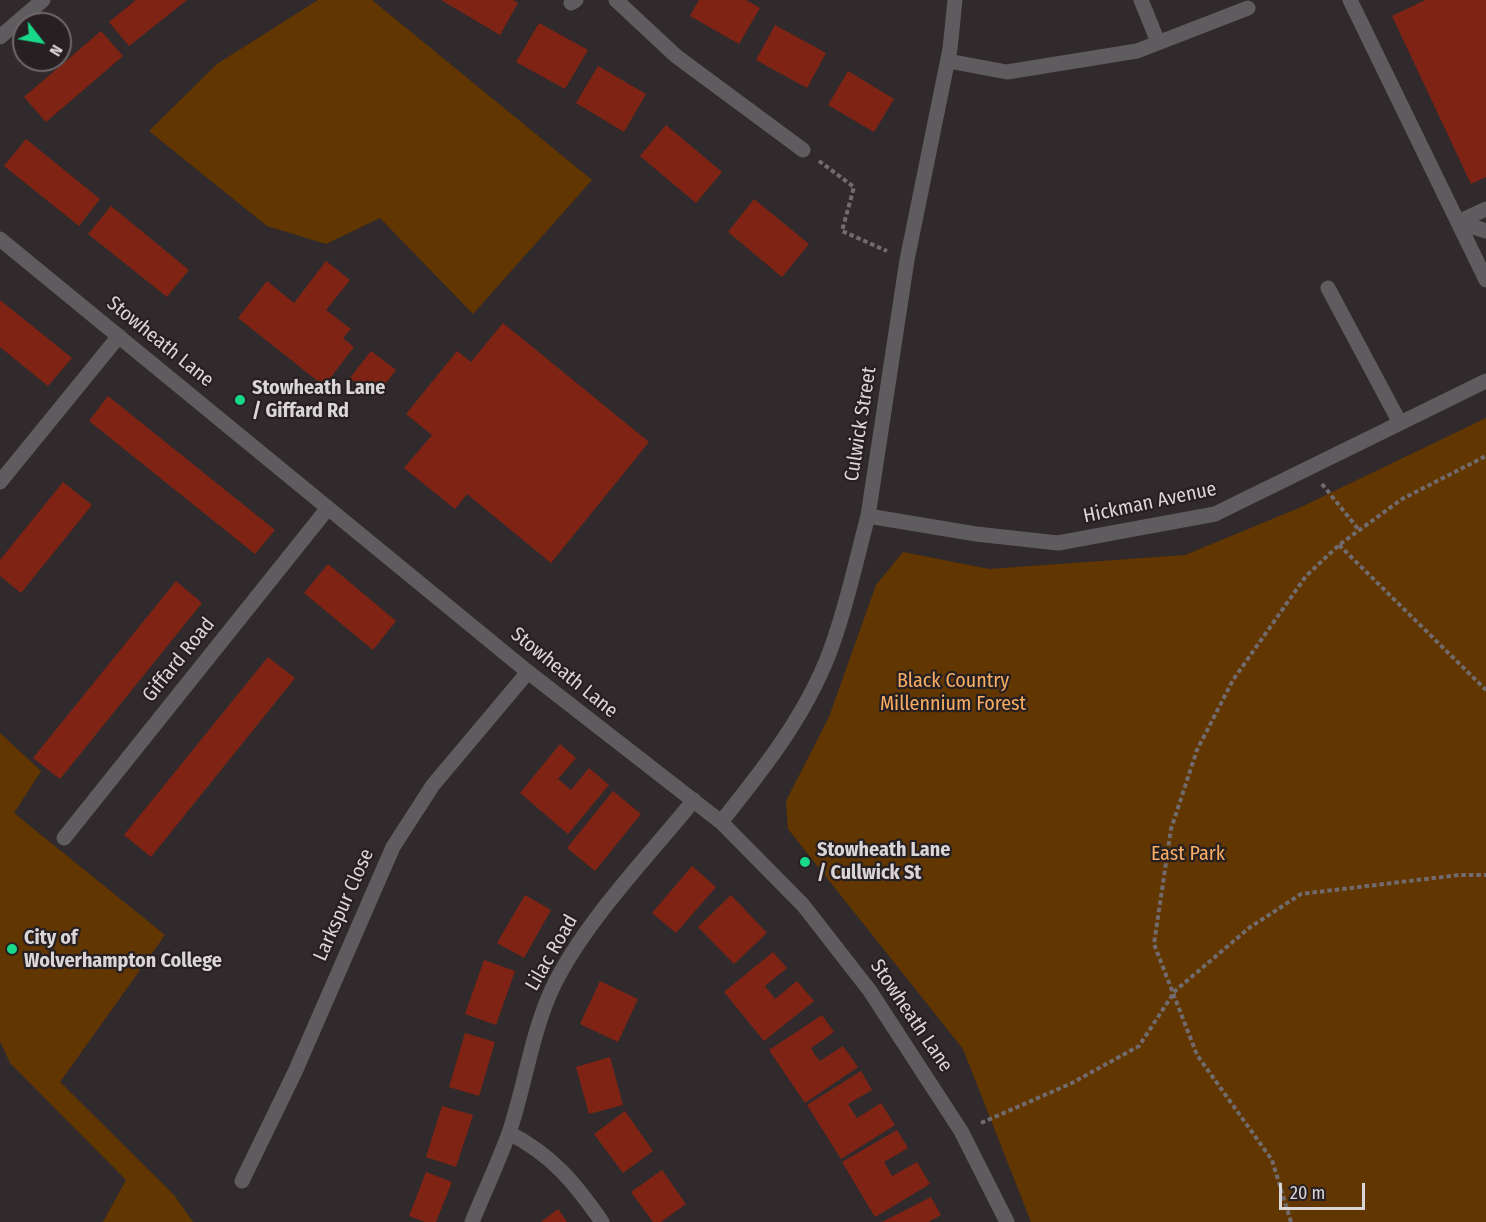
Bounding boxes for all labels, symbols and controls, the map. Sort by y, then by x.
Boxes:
north arrow [12,12,72,72]
text: N [46,41,67,60]
street label: Stowheath Lane [102,292,218,392]
street label: Culwick Street [840,365,882,483]
place label: Stowheath Lane / Giffard Rd [252,376,385,423]
marker: Stowheath Lane / Giffard Rd [233,393,247,407]
street label: Hickman Avenue [1081,477,1219,529]
street label: Giffard Road [138,613,220,707]
street label: Stowheath Lane [506,623,622,723]
park label: Black Country Millennium Forest [880,669,1026,716]
place label: Stowheath Lane / Cullwick St [817,838,950,885]
park label: East Park [1151,842,1225,866]
street label: Larkspur Close [309,845,379,965]
marker: Stowheath Lane / Cullwick St [798,855,812,869]
street label: Lilac Road [521,911,583,995]
place label: City of Wolverhampton College [24,926,222,973]
marker: City of Wolverhampton College [5,942,19,956]
street label: Stowheath Lane [865,955,957,1077]
scale bar [1282,1171,1368,1209]
text: 20 m [1290,1182,1325,1204]

